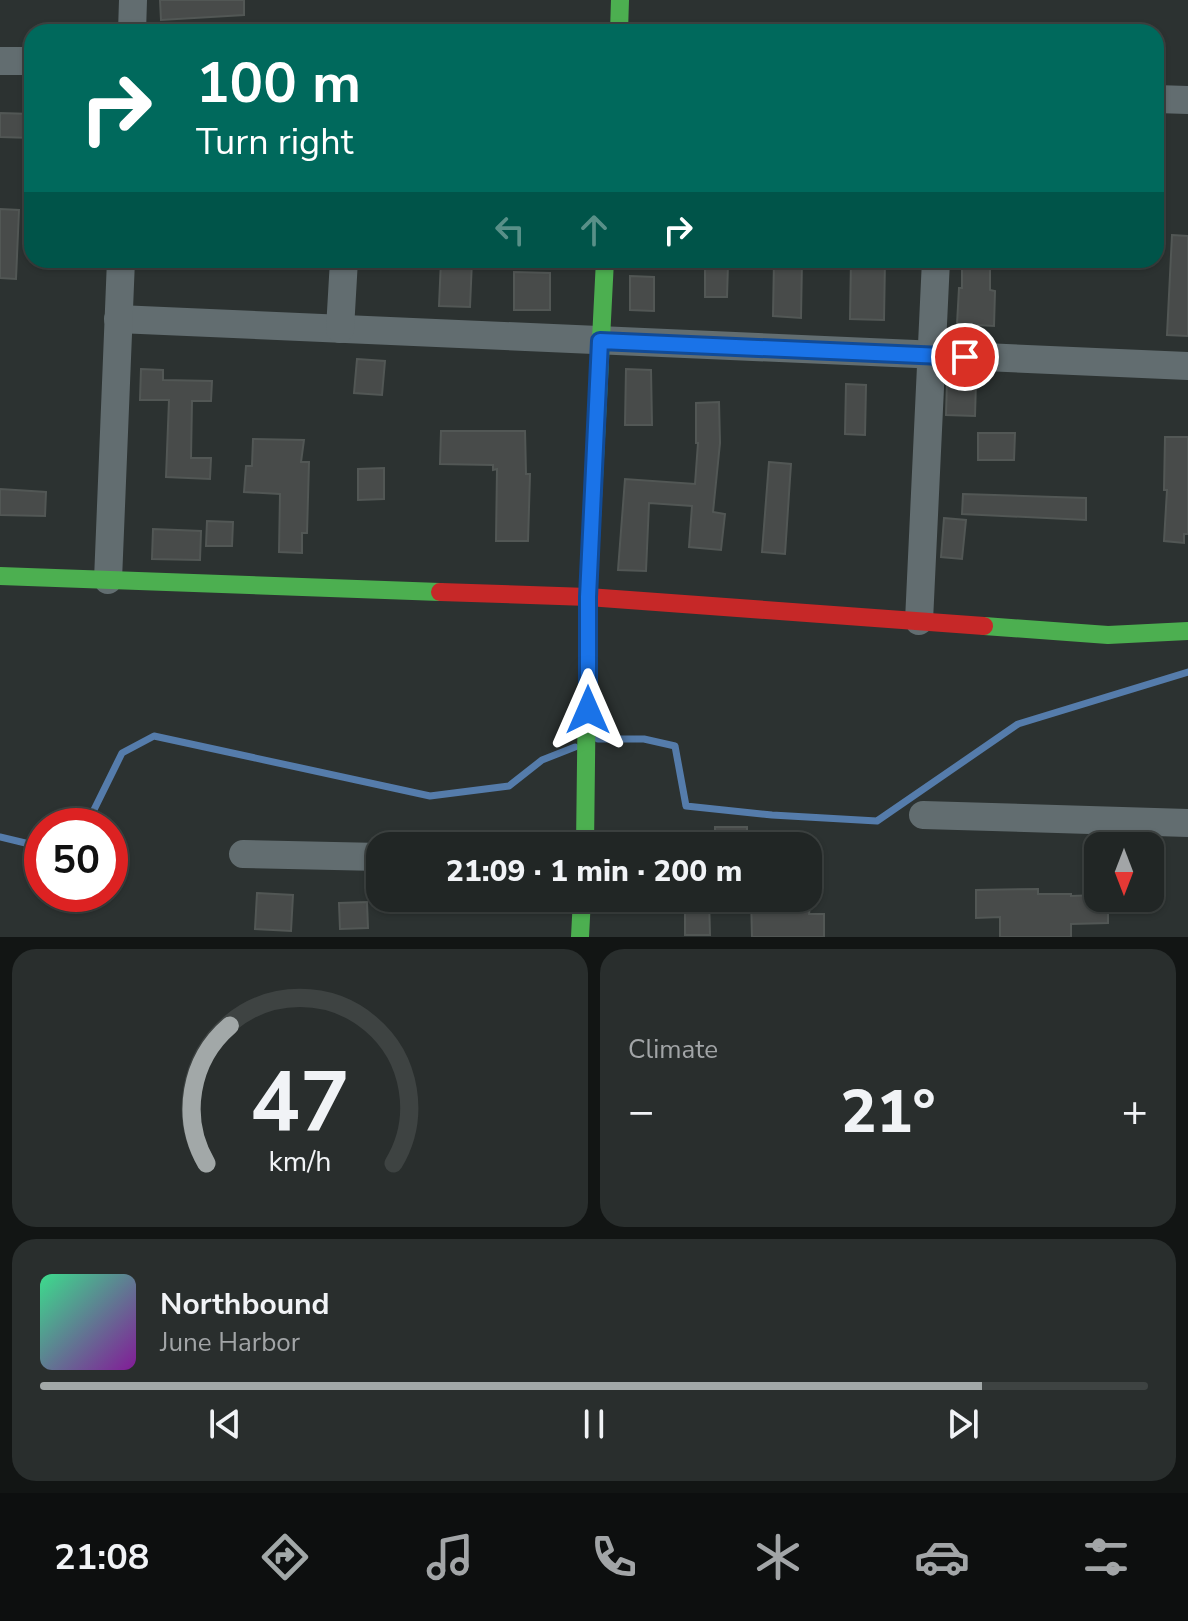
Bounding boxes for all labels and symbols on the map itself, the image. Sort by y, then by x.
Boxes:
pin [931,323,999,391]
position arrow [546,668,630,752]
speed limit sign: 50 [24,808,128,912]
north arrow [1084,832,1164,912]

